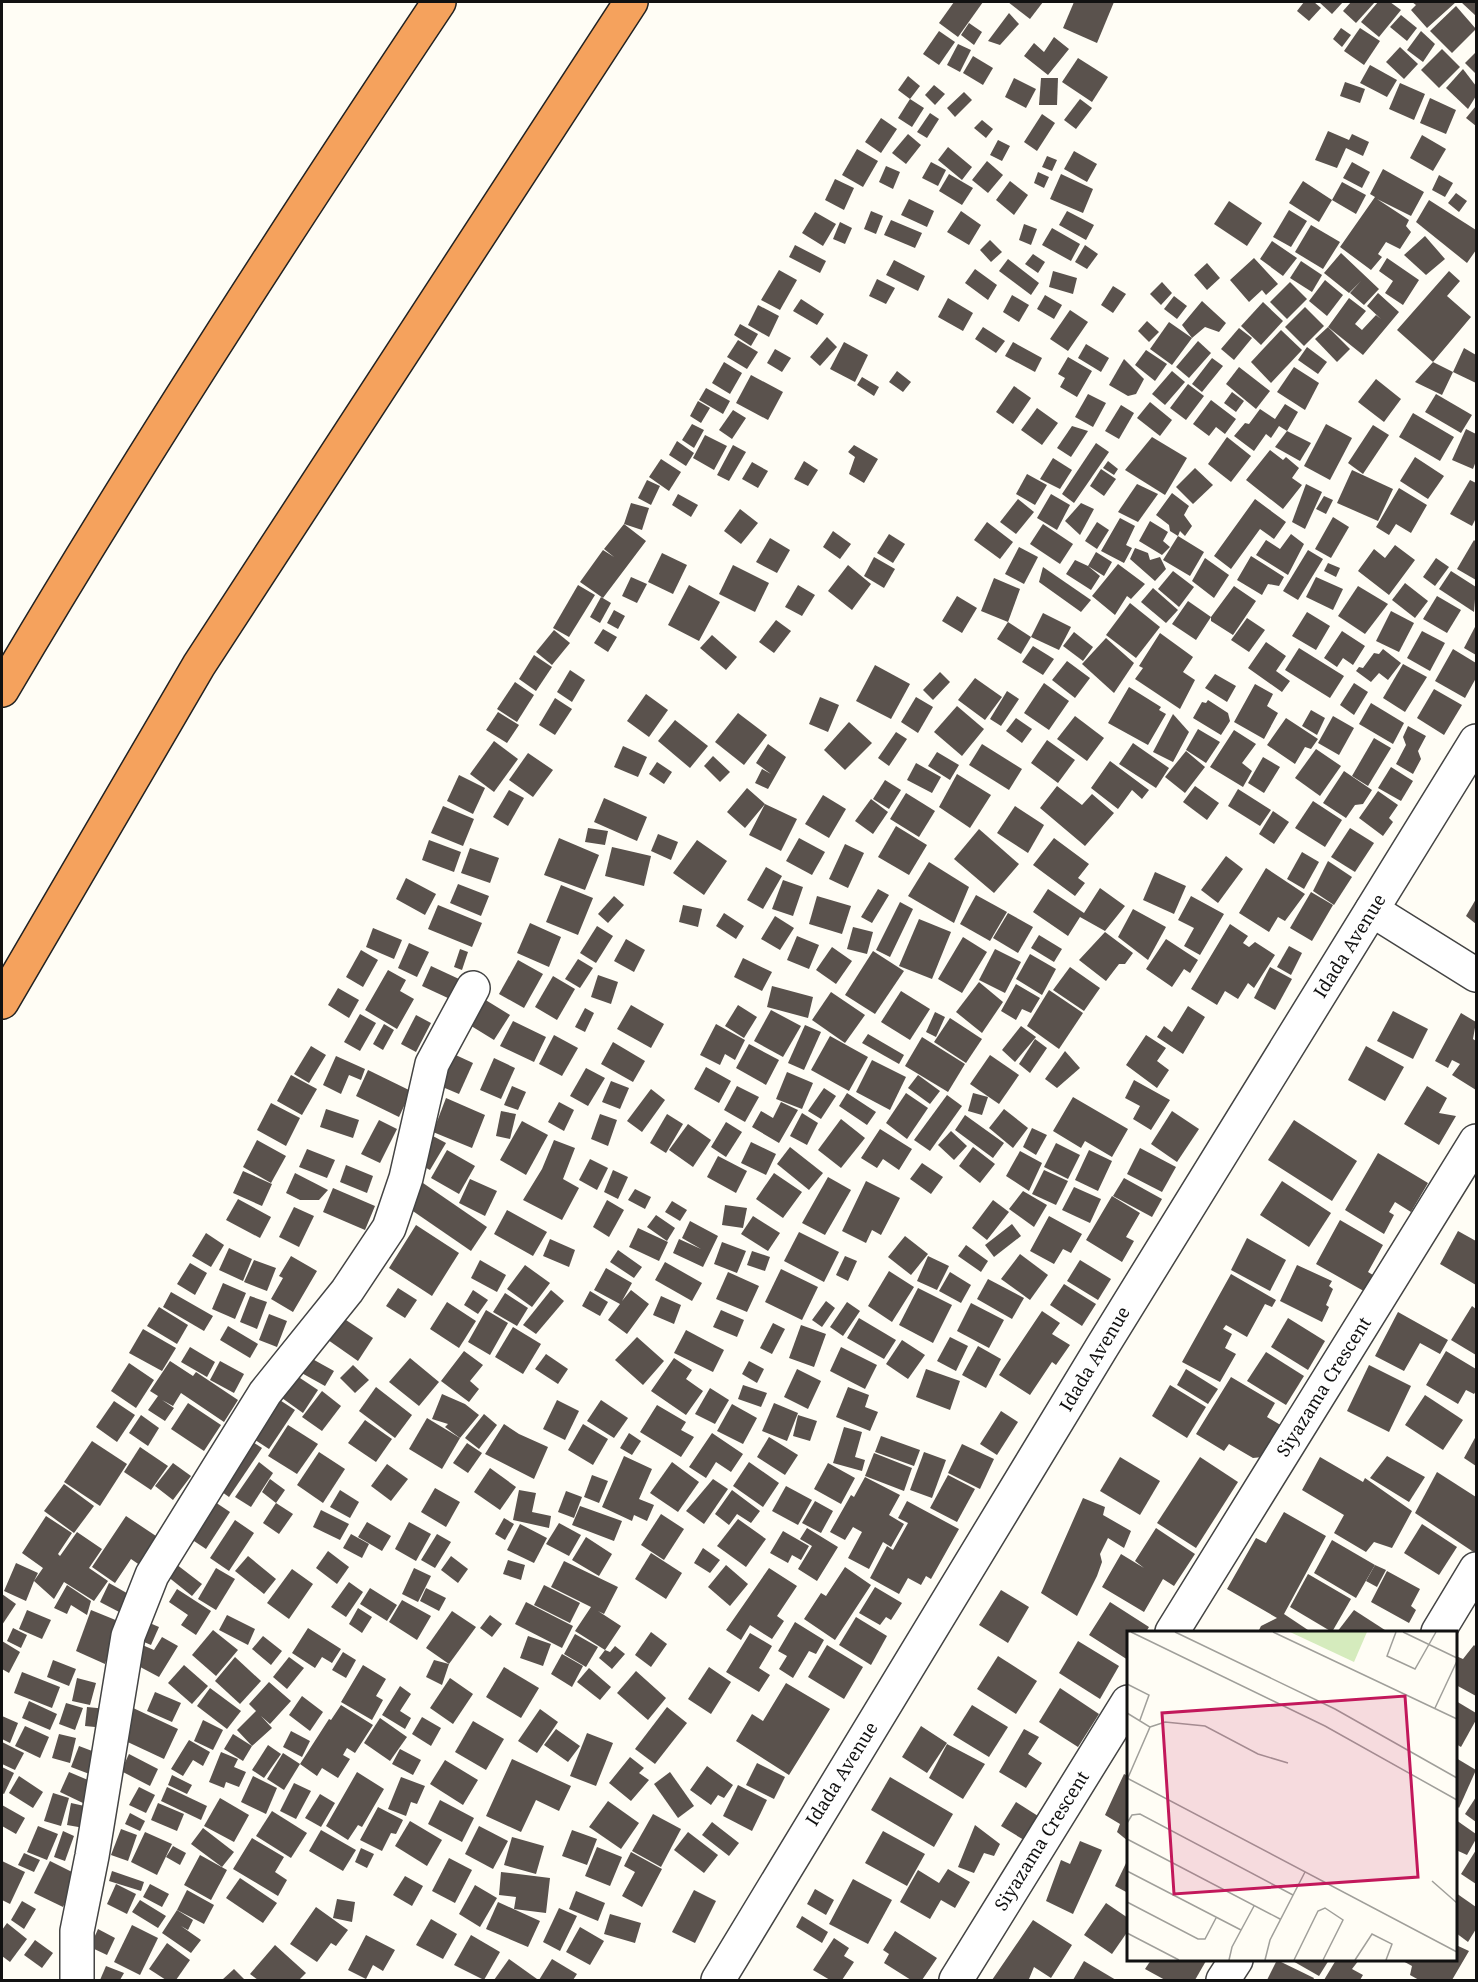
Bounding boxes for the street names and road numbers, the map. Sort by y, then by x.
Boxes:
street label: Idada Avenue [1308,889,1391,1002]
street label: Idada Avenue [1053,1302,1135,1415]
street label: Siyazama Crescent [1270,1312,1376,1461]
street label: Idada Avenue [800,1717,883,1830]
street label: Siyazama Crescent [988,1766,1094,1915]

